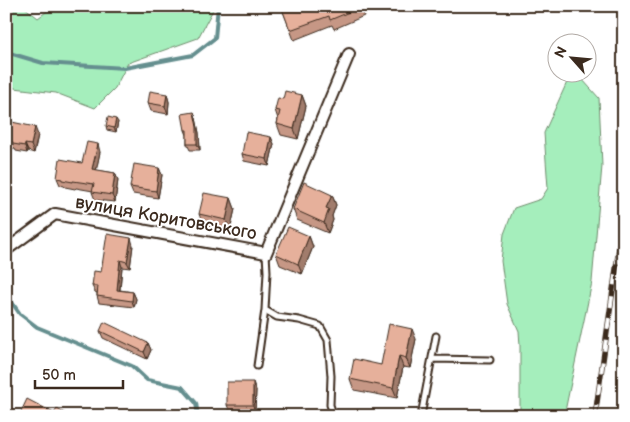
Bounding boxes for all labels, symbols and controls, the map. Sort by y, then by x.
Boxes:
north arrow [548,32,598,82]
text: N [551,44,571,61]
street label: вулиця Коритовського [74,192,258,244]
scale bar [35,357,122,389]
text: 50 m [42,366,76,385]

